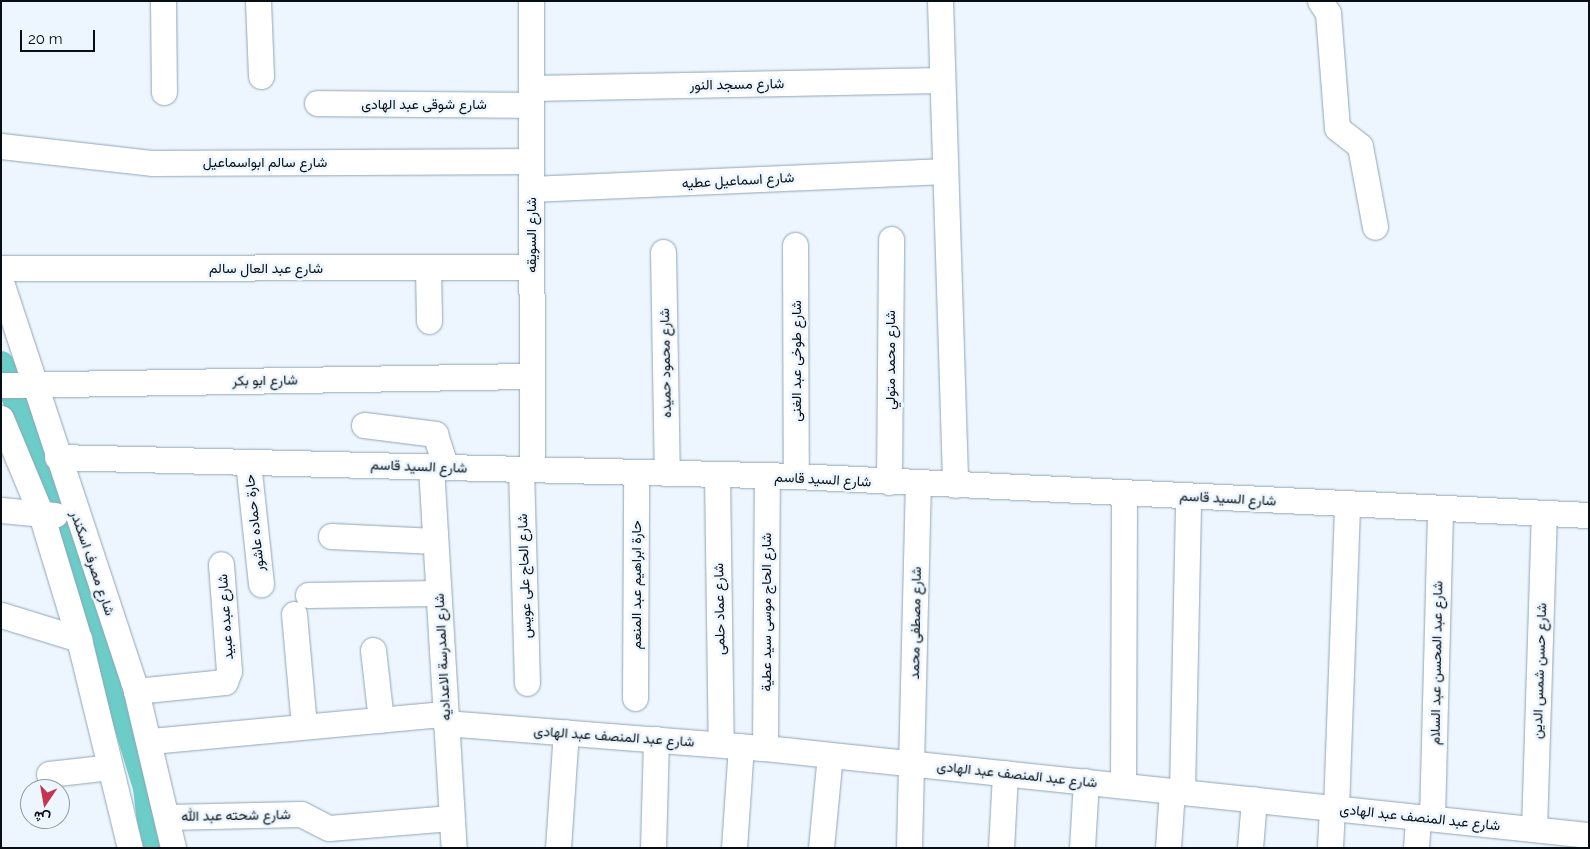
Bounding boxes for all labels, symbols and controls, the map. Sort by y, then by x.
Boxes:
scale bar [22,20,98,52]
text: 20 m [28,30,63,48]
street label: شارع مسجد النور [690,75,784,93]
street label: شارع شوقى عبد الهادى [361,96,487,112]
street label: شارع سالم ابواسماعيل [203,154,327,170]
street label: شارع اسماعيل عطيه [681,169,795,191]
street label: شارع السويقه [523,197,539,273]
street label: شارع عبد العال سالم [209,260,323,276]
street label: شارع طوخى عبد الغنى [788,300,804,422]
street label: شارع محمود حميده [656,308,674,418]
street label: شارع محمد متولي [882,310,898,410]
street label: شارع ابو بكر [232,371,298,389]
street label: شارع السيد قاسم [370,456,468,476]
street label: شارع السيد قاسم [774,468,872,490]
street label: حارة حماده عاشور [241,474,267,572]
street label: شارع السيد قاسم [1179,487,1277,509]
street label: شارع مصرف اسكندر [67,508,119,618]
street label: شارع الحاج على عويس [513,513,535,639]
street label: حارة ابراهيم عبد المنعم [628,520,644,650]
street label: شارع الحاج موسى سيد عطية [758,533,774,691]
street label: شارع عماد حلمى [710,563,728,655]
street label: شارع مصطفى محمد [906,566,924,680]
street label: شارع عبده عبيد [214,573,236,661]
street label: شارع عبد المحسن عبد السلام [1426,581,1446,745]
street label: شارع المدرسة الاعداديه [430,593,454,721]
street label: شارع حسن شمس الدين [1528,603,1550,739]
street label: شارع عبد المنصف عبد الهادى [533,722,695,750]
street label: شارع عبد المنصف عبد الهادى [936,757,1098,791]
north arrow [20,779,70,829]
street label: شارع عبد المنصف عبد الهادى [1339,800,1501,834]
street label: شارع شحته عبد الله [181,806,291,824]
text: ش [32,808,52,827]

